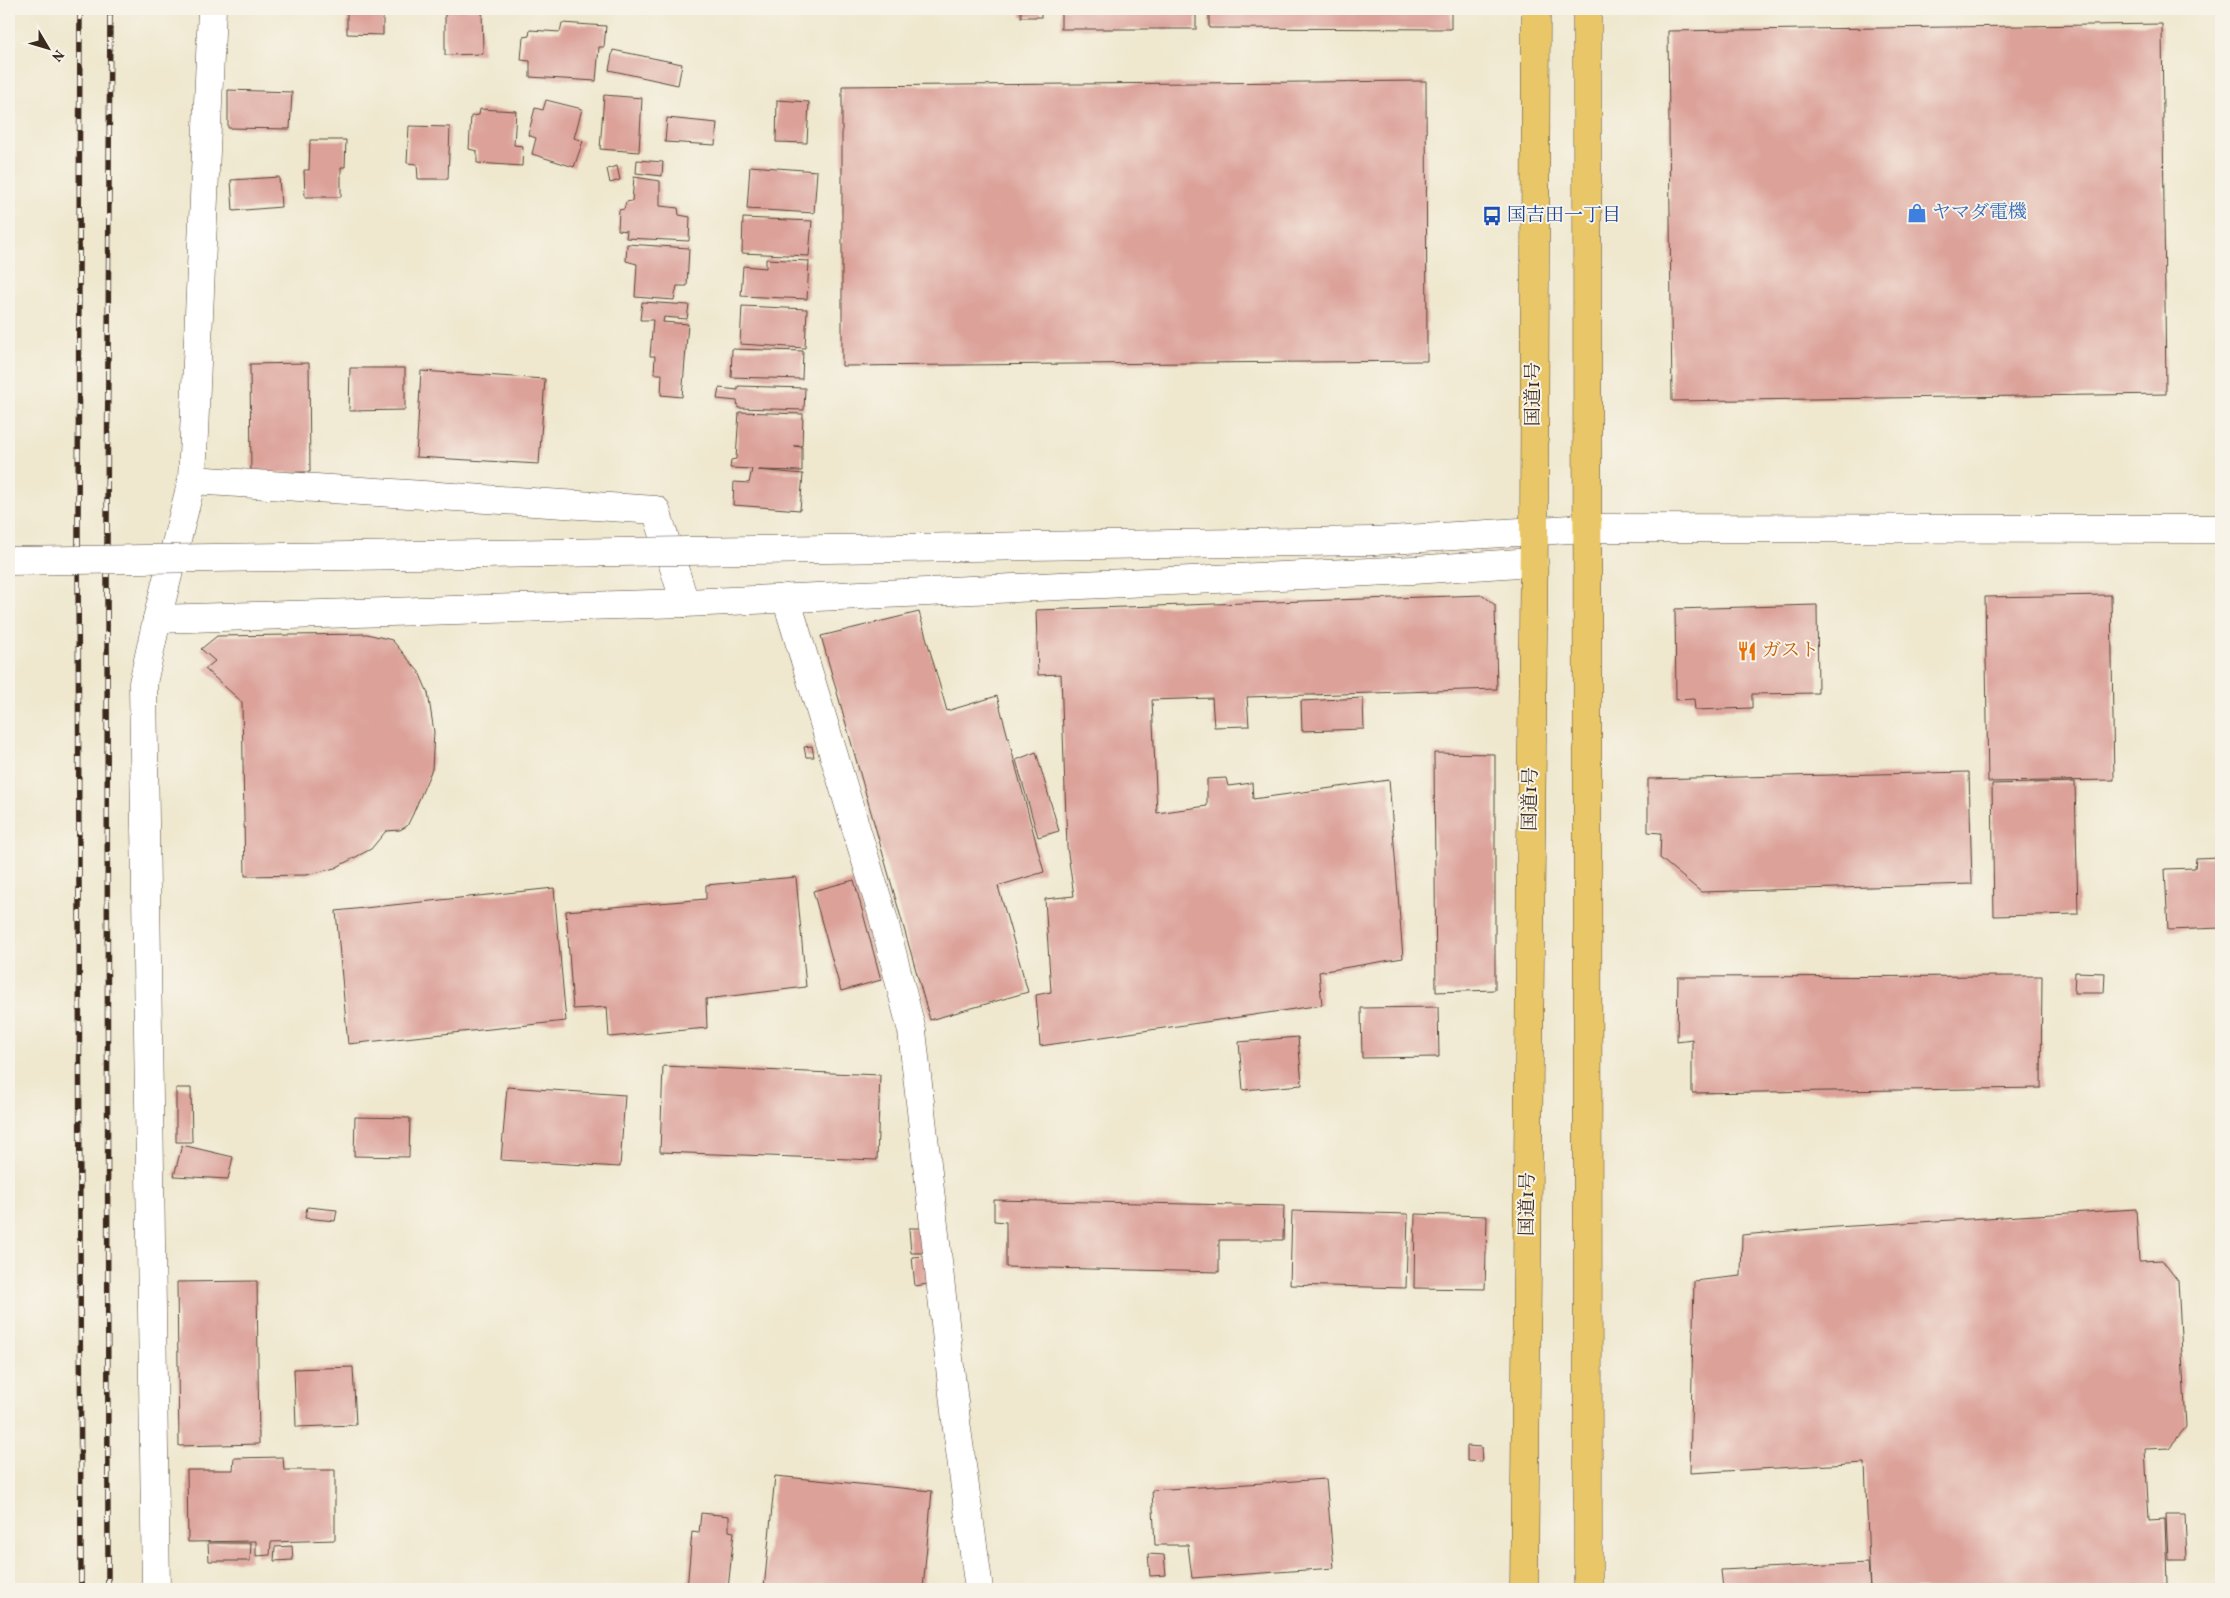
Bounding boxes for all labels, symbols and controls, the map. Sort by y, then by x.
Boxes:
north arrow [22,22,72,72]
text: N [46,45,68,65]
place label: ヤマダ電機 [1932,200,2027,226]
shop icon: ヤマダ電機 [1906,202,1928,224]
place label: 国吉田一丁目 [1507,203,1621,229]
bus stop icon: 国吉田一丁目 [1481,205,1503,227]
street label: 国道1号 [1521,362,1547,426]
place label: ガスト [1762,638,1819,664]
restaurant icon: ガスト [1736,640,1758,662]
street label: 国道1号 [1517,767,1545,831]
street label: 国道1号 [1514,1172,1542,1236]

